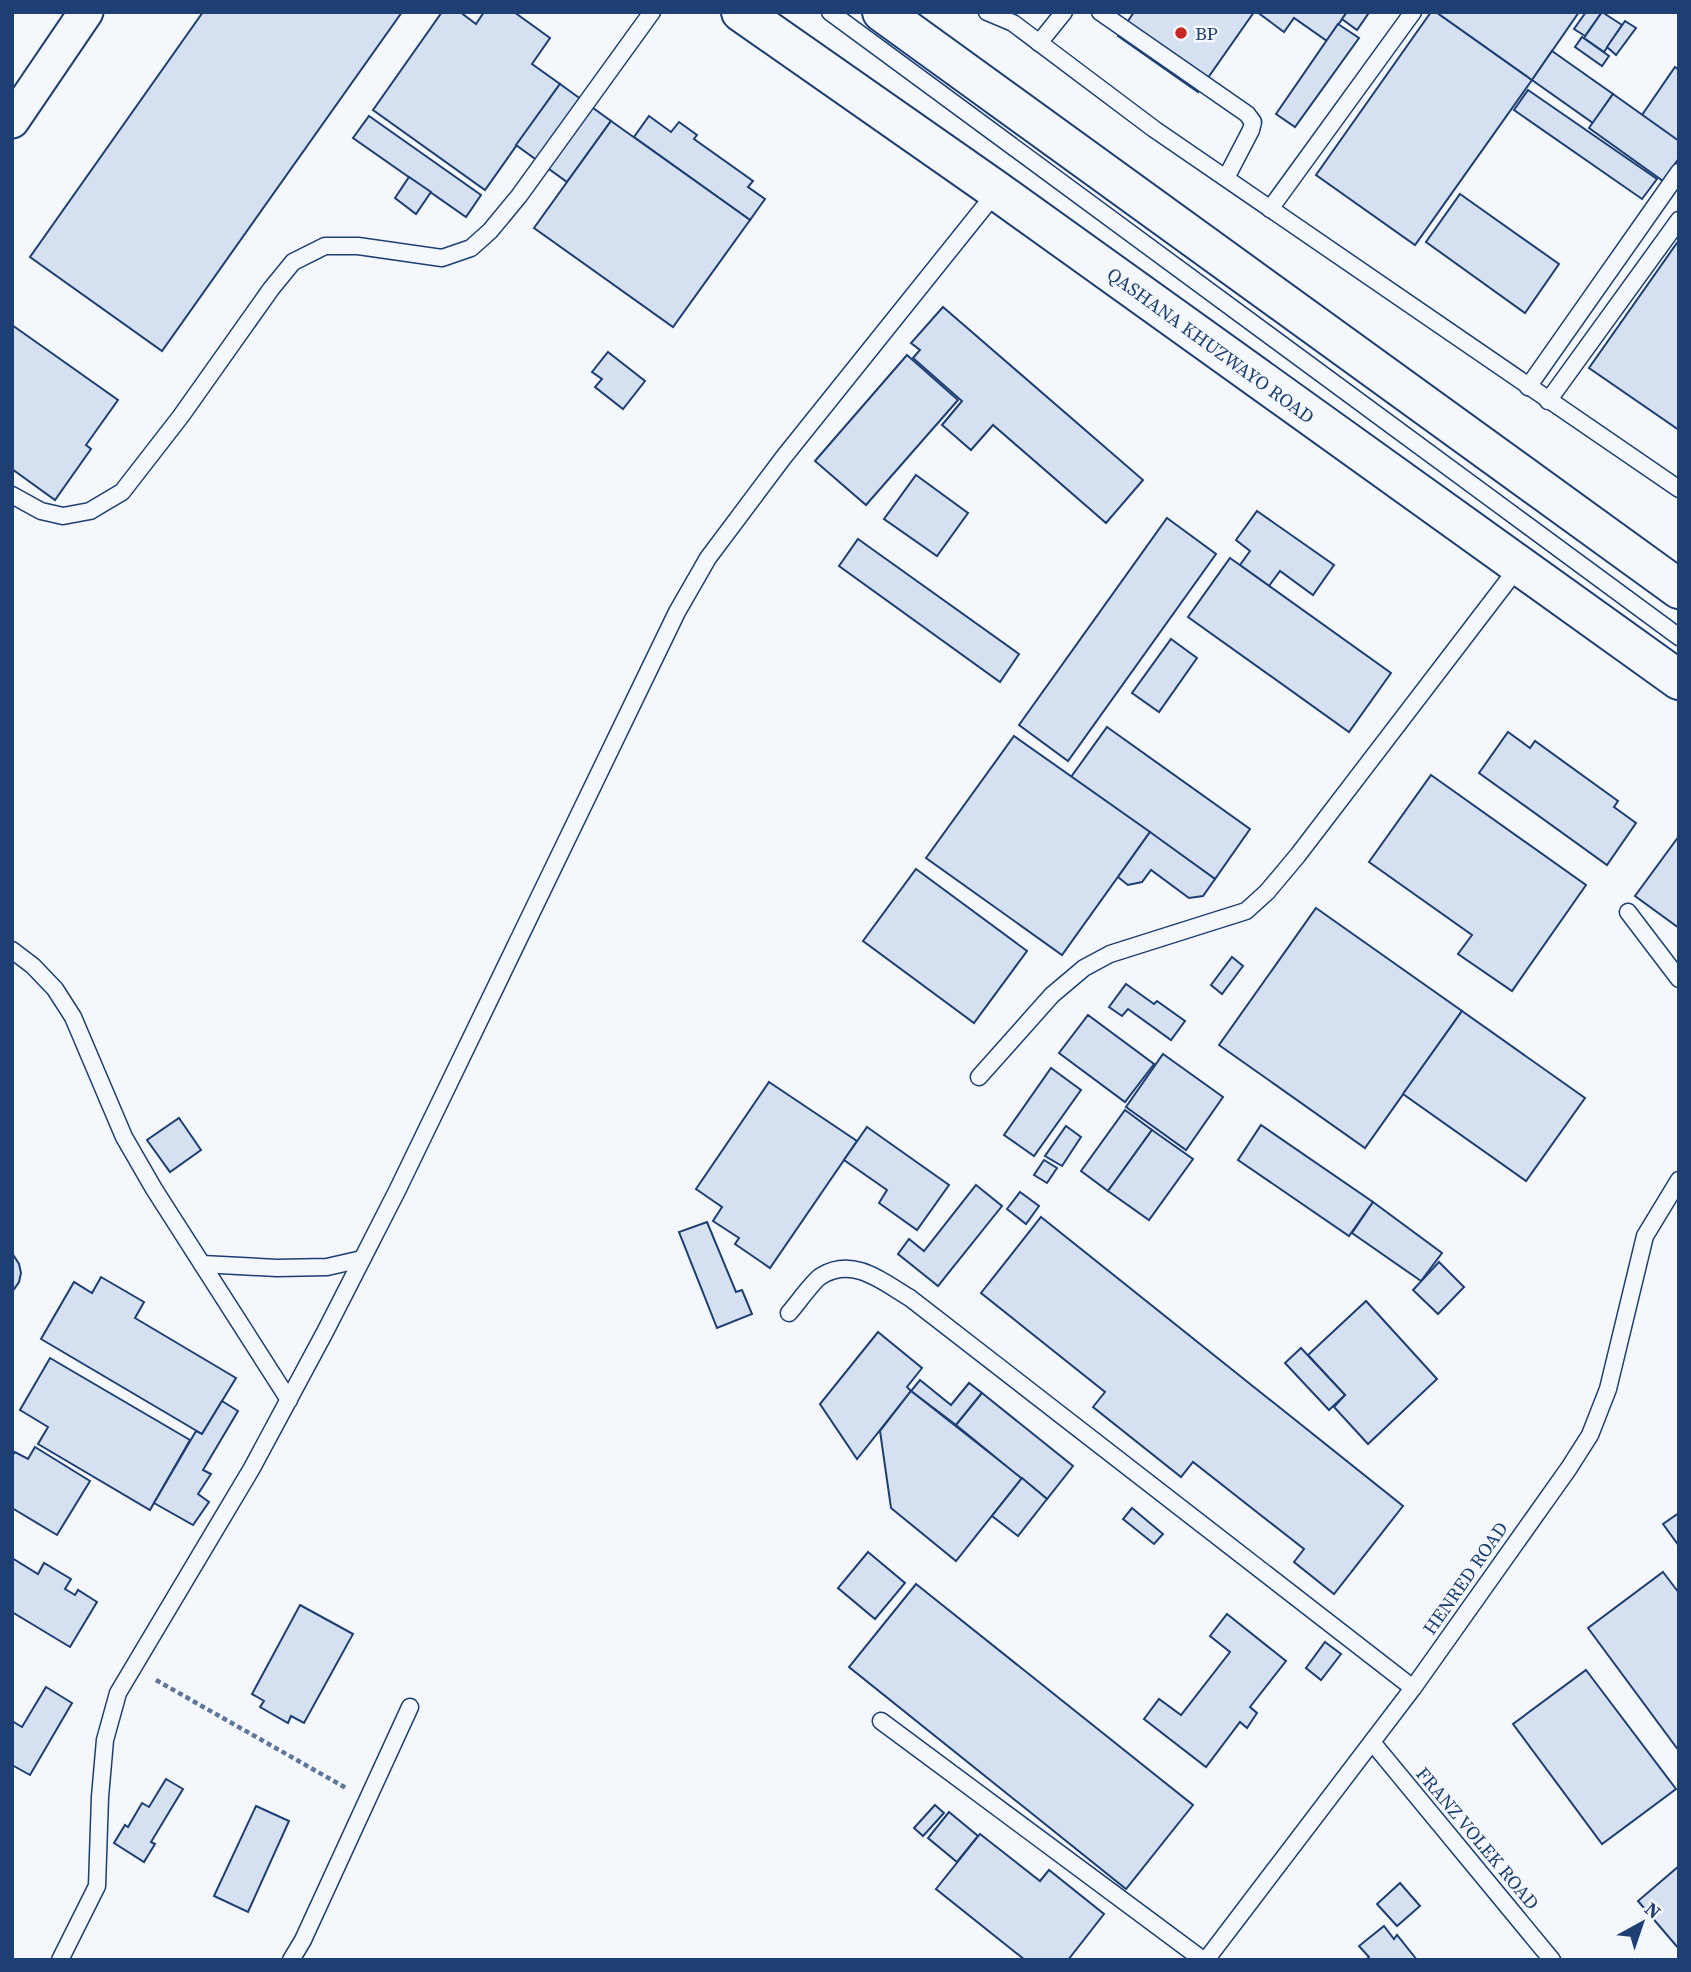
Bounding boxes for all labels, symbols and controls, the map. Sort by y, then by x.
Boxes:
place label: BP [1195,20,1218,46]
marker: BP [1173,25,1189,41]
street label: QASHANA KHUZWAYO ROAD [1102,261,1320,429]
street label: HENRED ROAD [1416,1516,1514,1640]
street label: FRANZ VOLEK ROAD [1411,1761,1545,1915]
north arrow [1607,1888,1677,1958]
text: N [1639,1896,1667,1924]

